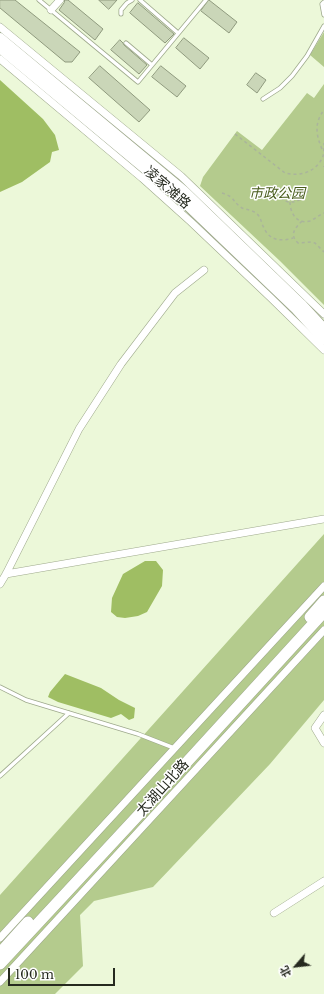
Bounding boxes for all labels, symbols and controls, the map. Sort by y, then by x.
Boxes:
street label: 凌家滩路 [140,163,194,213]
park label: 市政公园 [249,186,305,202]
street label: 太湖山北路 [133,756,193,820]
north arrow [276,946,316,986]
scale bar [10,960,117,986]
text: 北 [277,963,294,980]
text: 100 m [15,967,54,982]

